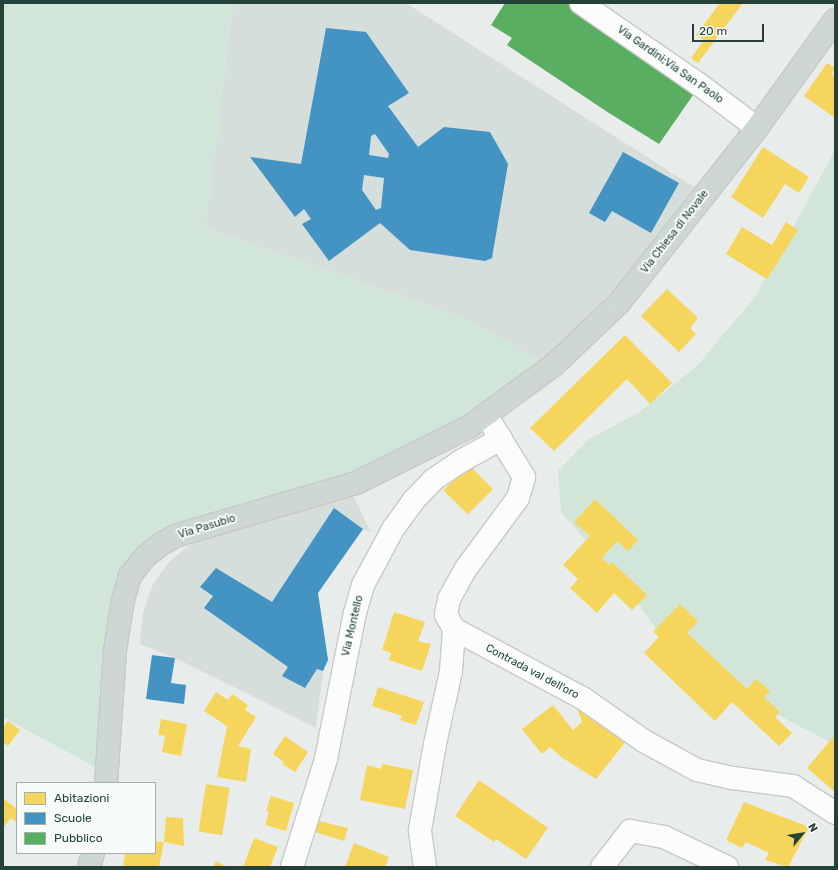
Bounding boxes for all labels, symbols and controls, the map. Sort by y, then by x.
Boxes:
scale bar [694,16,766,42]
street label: Via Gardini;Via San Paolo [614,23,726,107]
text: 20 m [699,24,727,38]
street label: Via Chiesa di Novale [638,188,712,276]
street label: Via Pasubio [177,512,237,542]
street label: Via Montello [340,594,366,658]
street label: Contrada val dell'oro [483,642,581,702]
legend [16,782,156,854]
text: Abitazioni [54,791,109,805]
text: Scuole [54,811,92,825]
north arrow [782,814,822,854]
text: N [805,821,820,834]
text: Pubblico [54,831,103,845]

